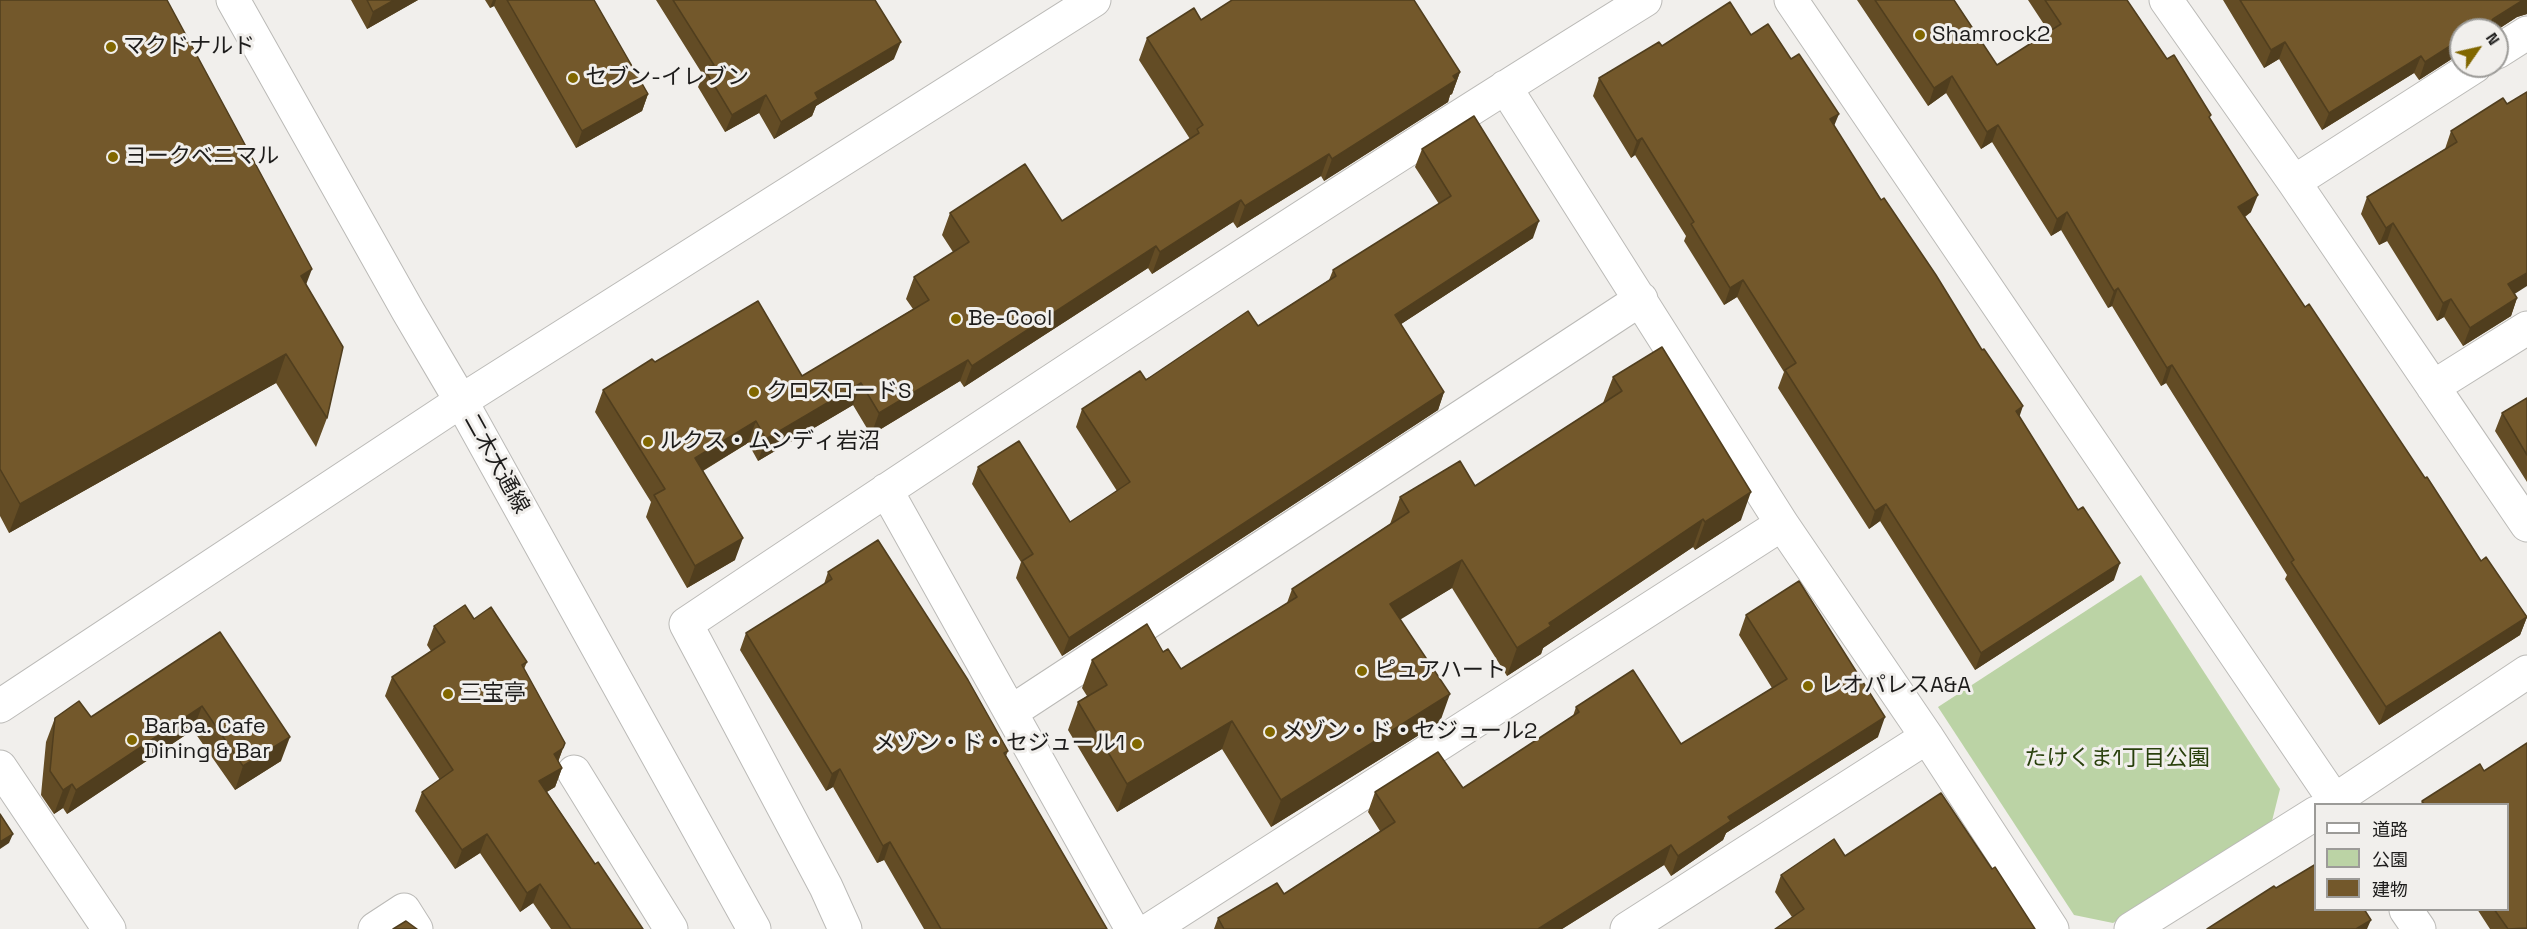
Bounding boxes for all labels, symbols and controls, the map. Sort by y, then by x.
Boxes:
north arrow [2449,18,2509,78]
place label: Shamrock2 [1932,22,2050,48]
marker: Shamrock2 [1913,28,1927,42]
text: N [2481,28,2504,49]
place label: マクドナルド [123,34,255,60]
marker: マクドナルド [104,40,118,54]
place label: セブン-イレブン [585,65,749,91]
marker: セブン-イレブン [566,71,580,85]
place label: ヨークベニマル [125,144,279,170]
marker: ヨークベニマル [106,150,120,164]
place label: Be-Cool [968,306,1052,332]
marker: Be-Cool [949,312,963,326]
place label: クロスロードS [766,379,911,405]
marker: クロスロードS [747,385,761,399]
street label: 二木大通線 [458,409,534,519]
place label: ルクス・ムンディ岩沼 [660,429,880,455]
marker: ルクス・ムンディ岩沼 [641,435,655,449]
place label: ピュアハート [1374,658,1506,684]
marker: ピュアハート [1355,664,1369,678]
place label: レオパレスA&A [1820,673,1971,699]
marker: レオパレスA&A [1801,679,1815,693]
place label: 三宝亭 [460,681,526,707]
marker: 三宝亭 [441,687,455,701]
place label: Barba. Cafe Dining & Bar [144,714,271,766]
place label: メゾン・ド・セジュール2 [1282,719,1537,745]
marker: メゾン・ド・セジュール2 [1263,725,1277,739]
place label: メゾン・ド・セジュール1 [874,731,1125,757]
marker: Barba. Cafe Dining & Bar [125,733,139,747]
marker: メゾン・ド・セジュール1 [1130,737,1144,751]
park label: たけくま1丁目公園 [2024,746,2210,772]
legend [2314,803,2509,911]
text: 道路 [2372,818,2408,841]
text: 公園 [2372,848,2408,871]
text: 建物 [2372,878,2408,901]

